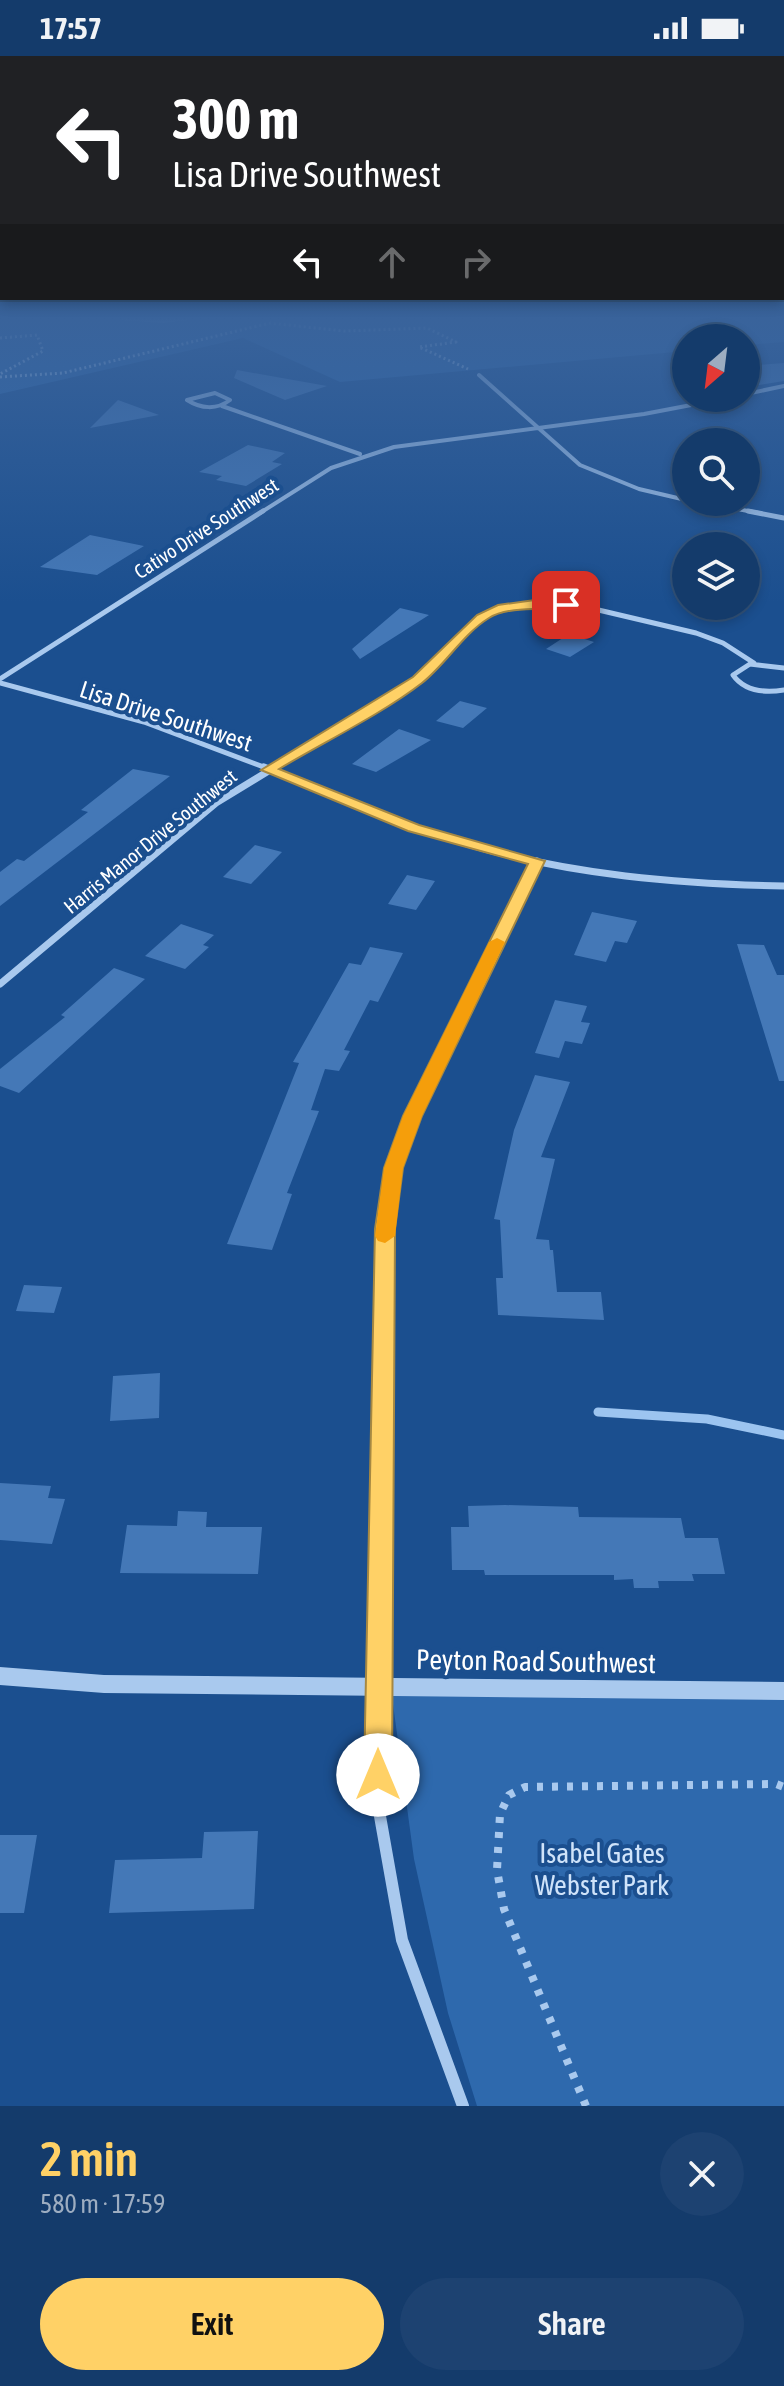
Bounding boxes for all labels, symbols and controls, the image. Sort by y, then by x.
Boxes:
text: 17:57 [40,11,102,45]
text: 300 m [172,87,299,151]
icon: left [40,88,144,192]
text: Lisa Drive Southwest [172,153,441,195]
icon: left [286,240,330,284]
icon: ahead [370,240,414,284]
icon: right [454,240,498,284]
north arrow [672,324,760,412]
map controls [672,324,760,620]
button: search [672,428,760,516]
street label: Cativo Drive Southwest [130,473,282,583]
button: layers [672,532,760,620]
pin [532,571,600,639]
icon: arrive [544,583,588,627]
street label: Lisa Drive Southwest [76,675,256,757]
street label: Harris Manor Drive Southwest [59,764,241,918]
street label: Peyton Road Southwest [416,1643,656,1679]
position arrow [336,1733,420,1817]
park label: Isabel Gates Webster Park [535,1837,669,1901]
text: 2 min [40,2131,138,2186]
button: close [660,2132,744,2216]
text: 580 m · 17:59 [40,2189,165,2219]
button: Exit [40,2278,384,2370]
button: Share [400,2278,744,2370]

